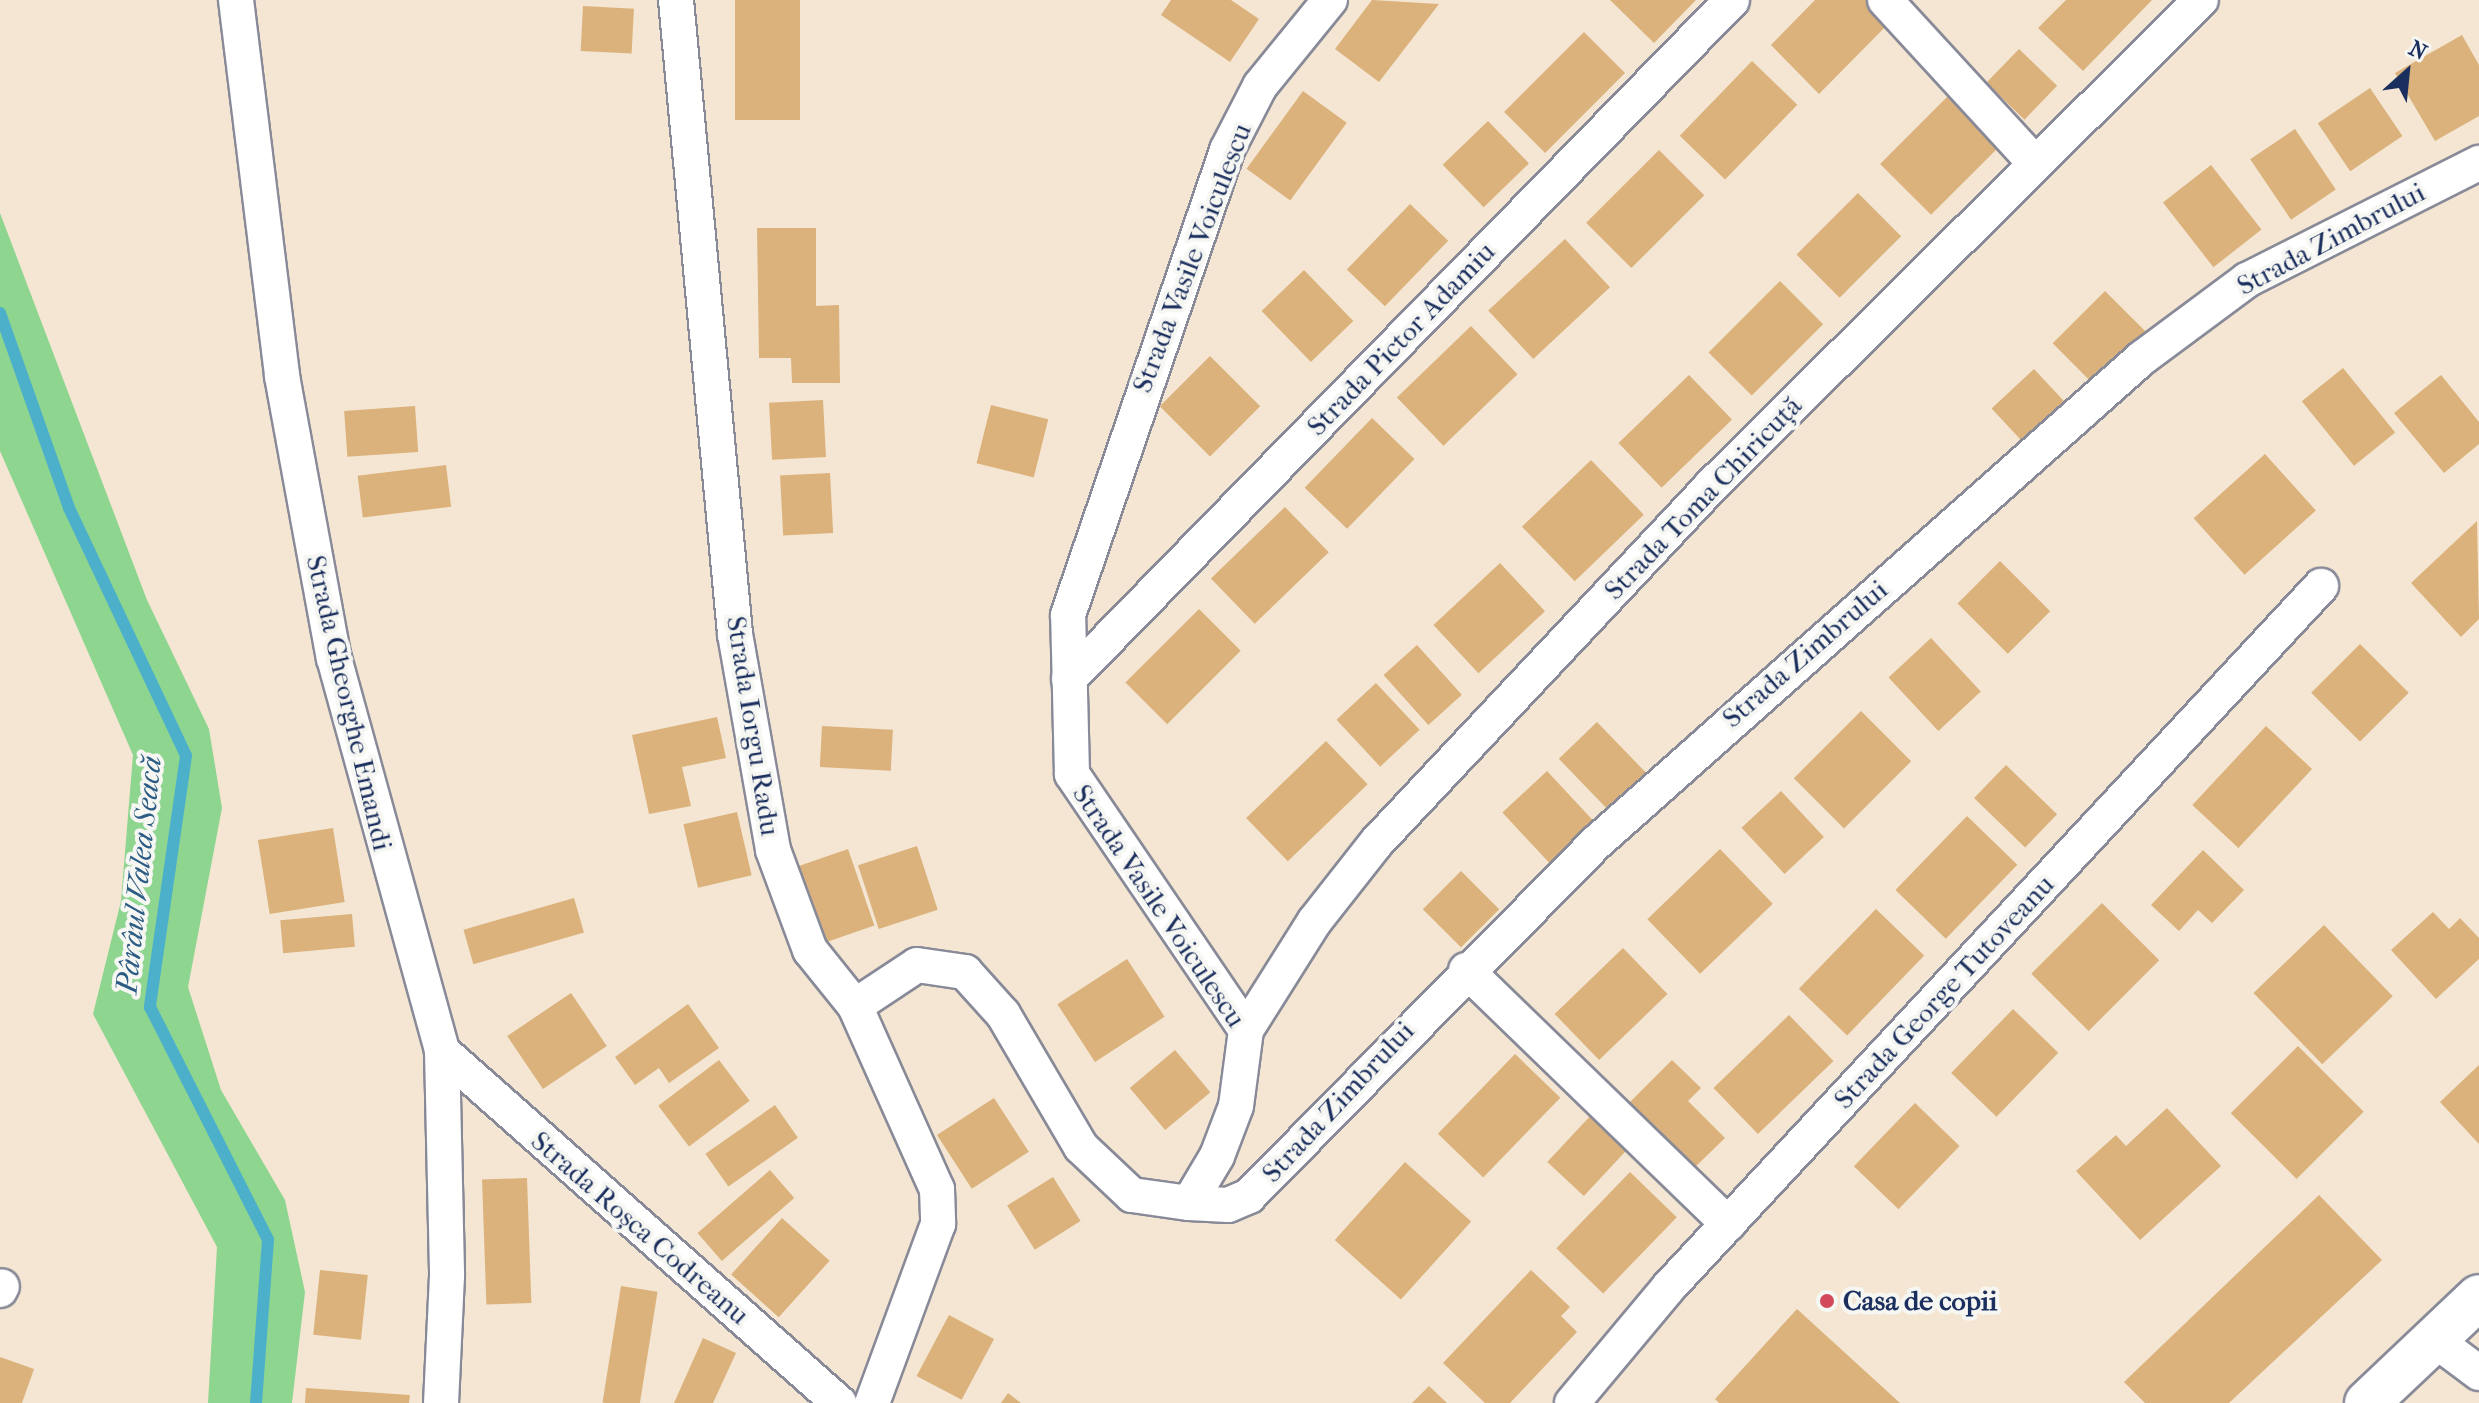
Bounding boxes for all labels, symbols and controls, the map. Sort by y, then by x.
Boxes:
north arrow [2367,32,2447,112]
text: N [2405,35,2431,66]
street label: Strada Vasile Voiculescu [1125,119,1259,397]
street label: Strada Zimbrului [2231,175,2431,303]
street label: Strada Pictor Adamiu [1300,235,1502,443]
street label: Strada Toma Chiricuță [1597,389,1809,607]
street label: Strada Gheorghe Emandi [299,552,399,854]
street label: Strada Zimbrului [1716,573,1894,735]
street label: Strada Iorgu Radu [719,614,787,838]
water label: Pârâul Valea Seacă [110,754,170,996]
street label: Strada Vasile Voiculescu [1065,778,1253,1034]
street label: Strada George Tutoveanu [1827,868,2061,1116]
street label: Strada Zimbrului [1255,1015,1421,1189]
street label: Strada Roșca Codreanu [524,1124,756,1332]
place label: Casa de copii [1843,1284,1997,1318]
marker: Casa de copii [1818,1292,1836,1310]

